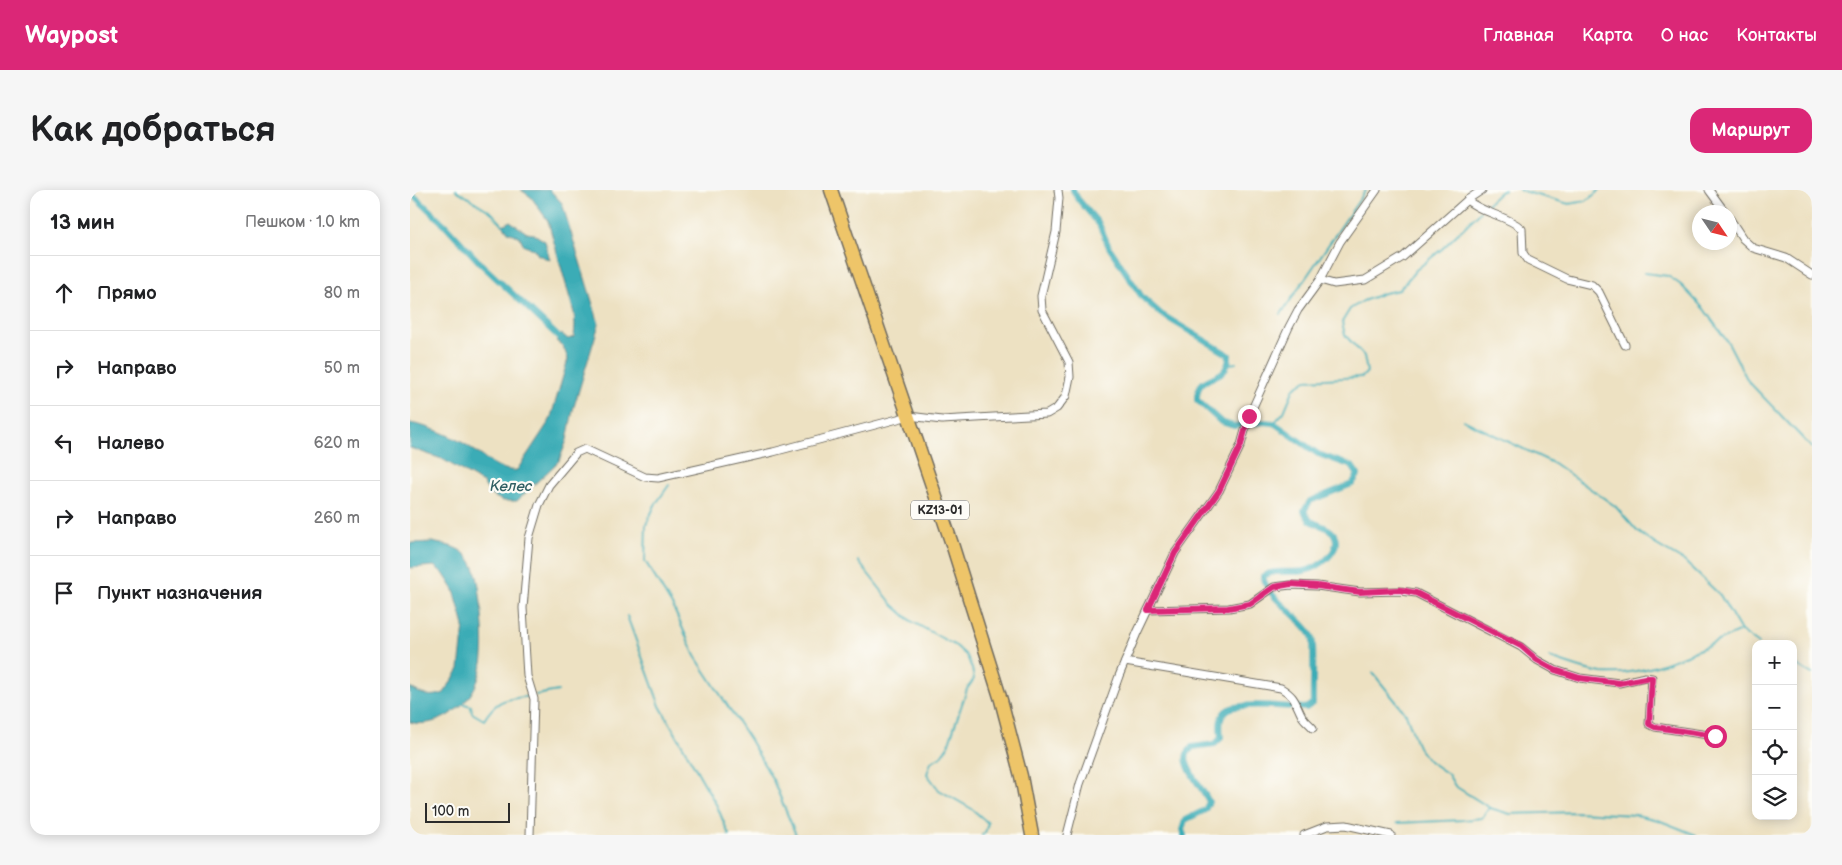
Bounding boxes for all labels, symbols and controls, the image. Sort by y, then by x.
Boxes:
text: Waypost [25,21,118,50]
text: Главная [1483,25,1554,46]
text: Карта [1582,25,1633,46]
text: О нас [1661,25,1708,46]
text: Контакты [1736,25,1817,46]
button: Маршрут [1690,108,1812,153]
text: Как добраться [30,109,276,152]
north arrow [1692,205,1737,250]
text: 13 мин [50,210,115,235]
text: Пешком · 1.0 km [245,213,360,232]
icon: ahead [50,279,78,307]
text: Прямо [97,282,157,305]
text: 80 m [324,284,360,303]
icon: right [50,354,78,382]
text: Направо [97,357,177,380]
text: 50 m [324,359,360,378]
route end [1238,405,1261,428]
icon: left [50,429,78,457]
text: Налево [97,432,164,455]
text: 620 m [314,434,360,453]
water label: Келес [490,477,533,496]
road number: KZ13-01 [911,500,969,520]
icon: right [50,504,78,532]
text: Направо [97,507,177,530]
text: 260 m [314,509,360,528]
icon: arrive [50,579,78,607]
text: Пункт назначения [97,582,262,605]
map controls [1752,640,1797,820]
button: + [1752,640,1797,685]
button: − [1752,685,1797,730]
route start [1704,725,1727,748]
button: locate [1752,730,1797,775]
button: layers [1752,775,1797,820]
scale bar [425,800,510,823]
text: 100 m [432,803,469,820]

